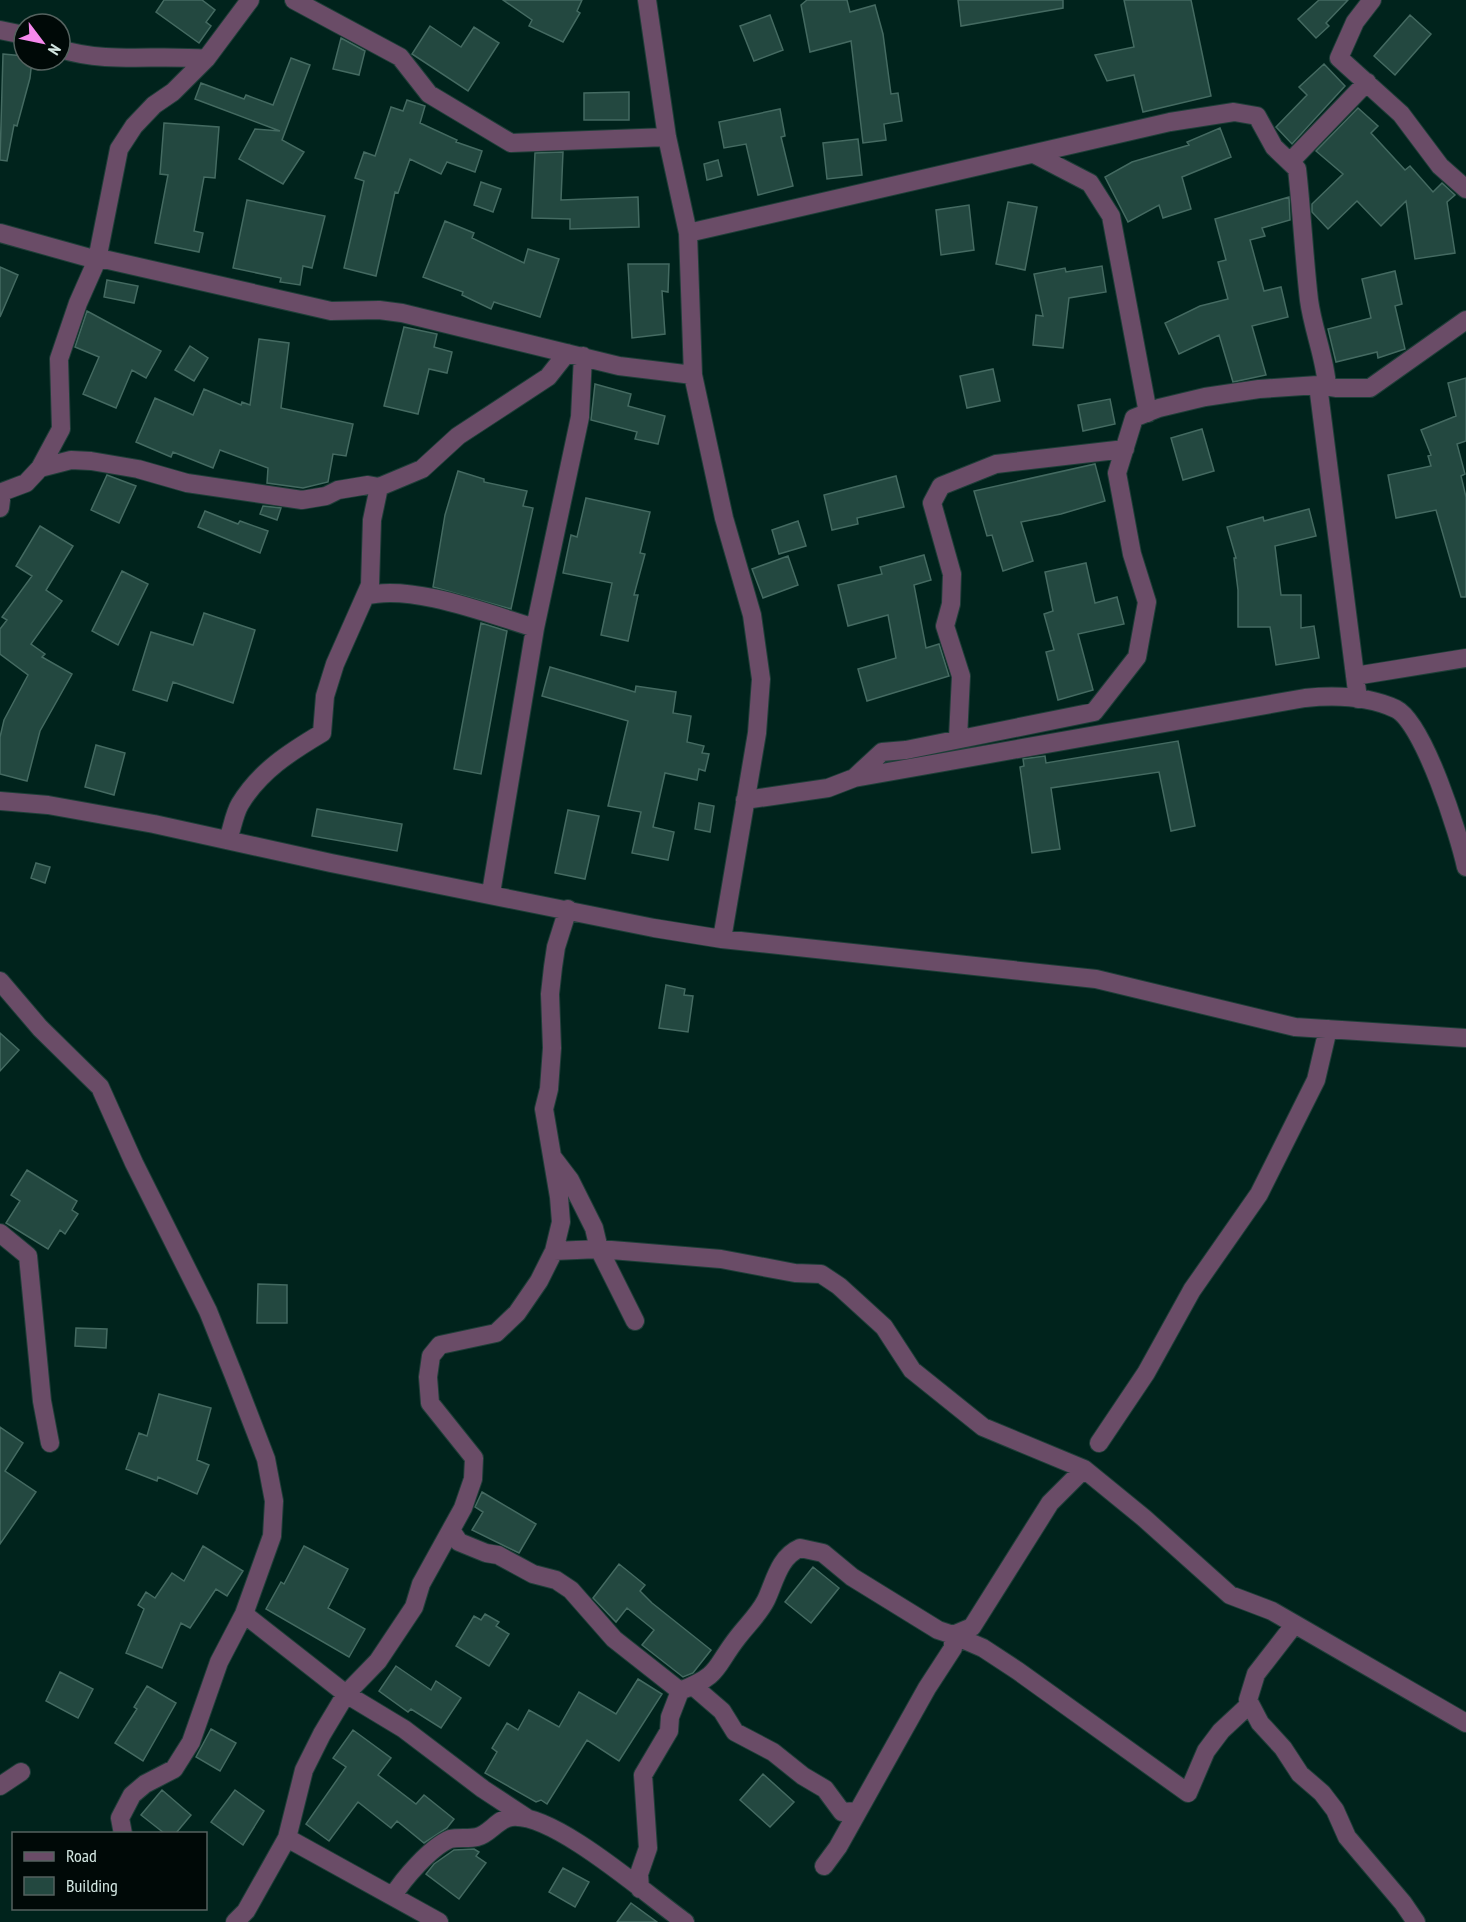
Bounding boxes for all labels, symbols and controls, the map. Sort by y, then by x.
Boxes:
north arrow [12,12,72,72]
text: N [44,41,65,59]
legend [12,1832,207,1910]
text: Road [66,1844,97,1867]
text: Building [66,1874,118,1897]

